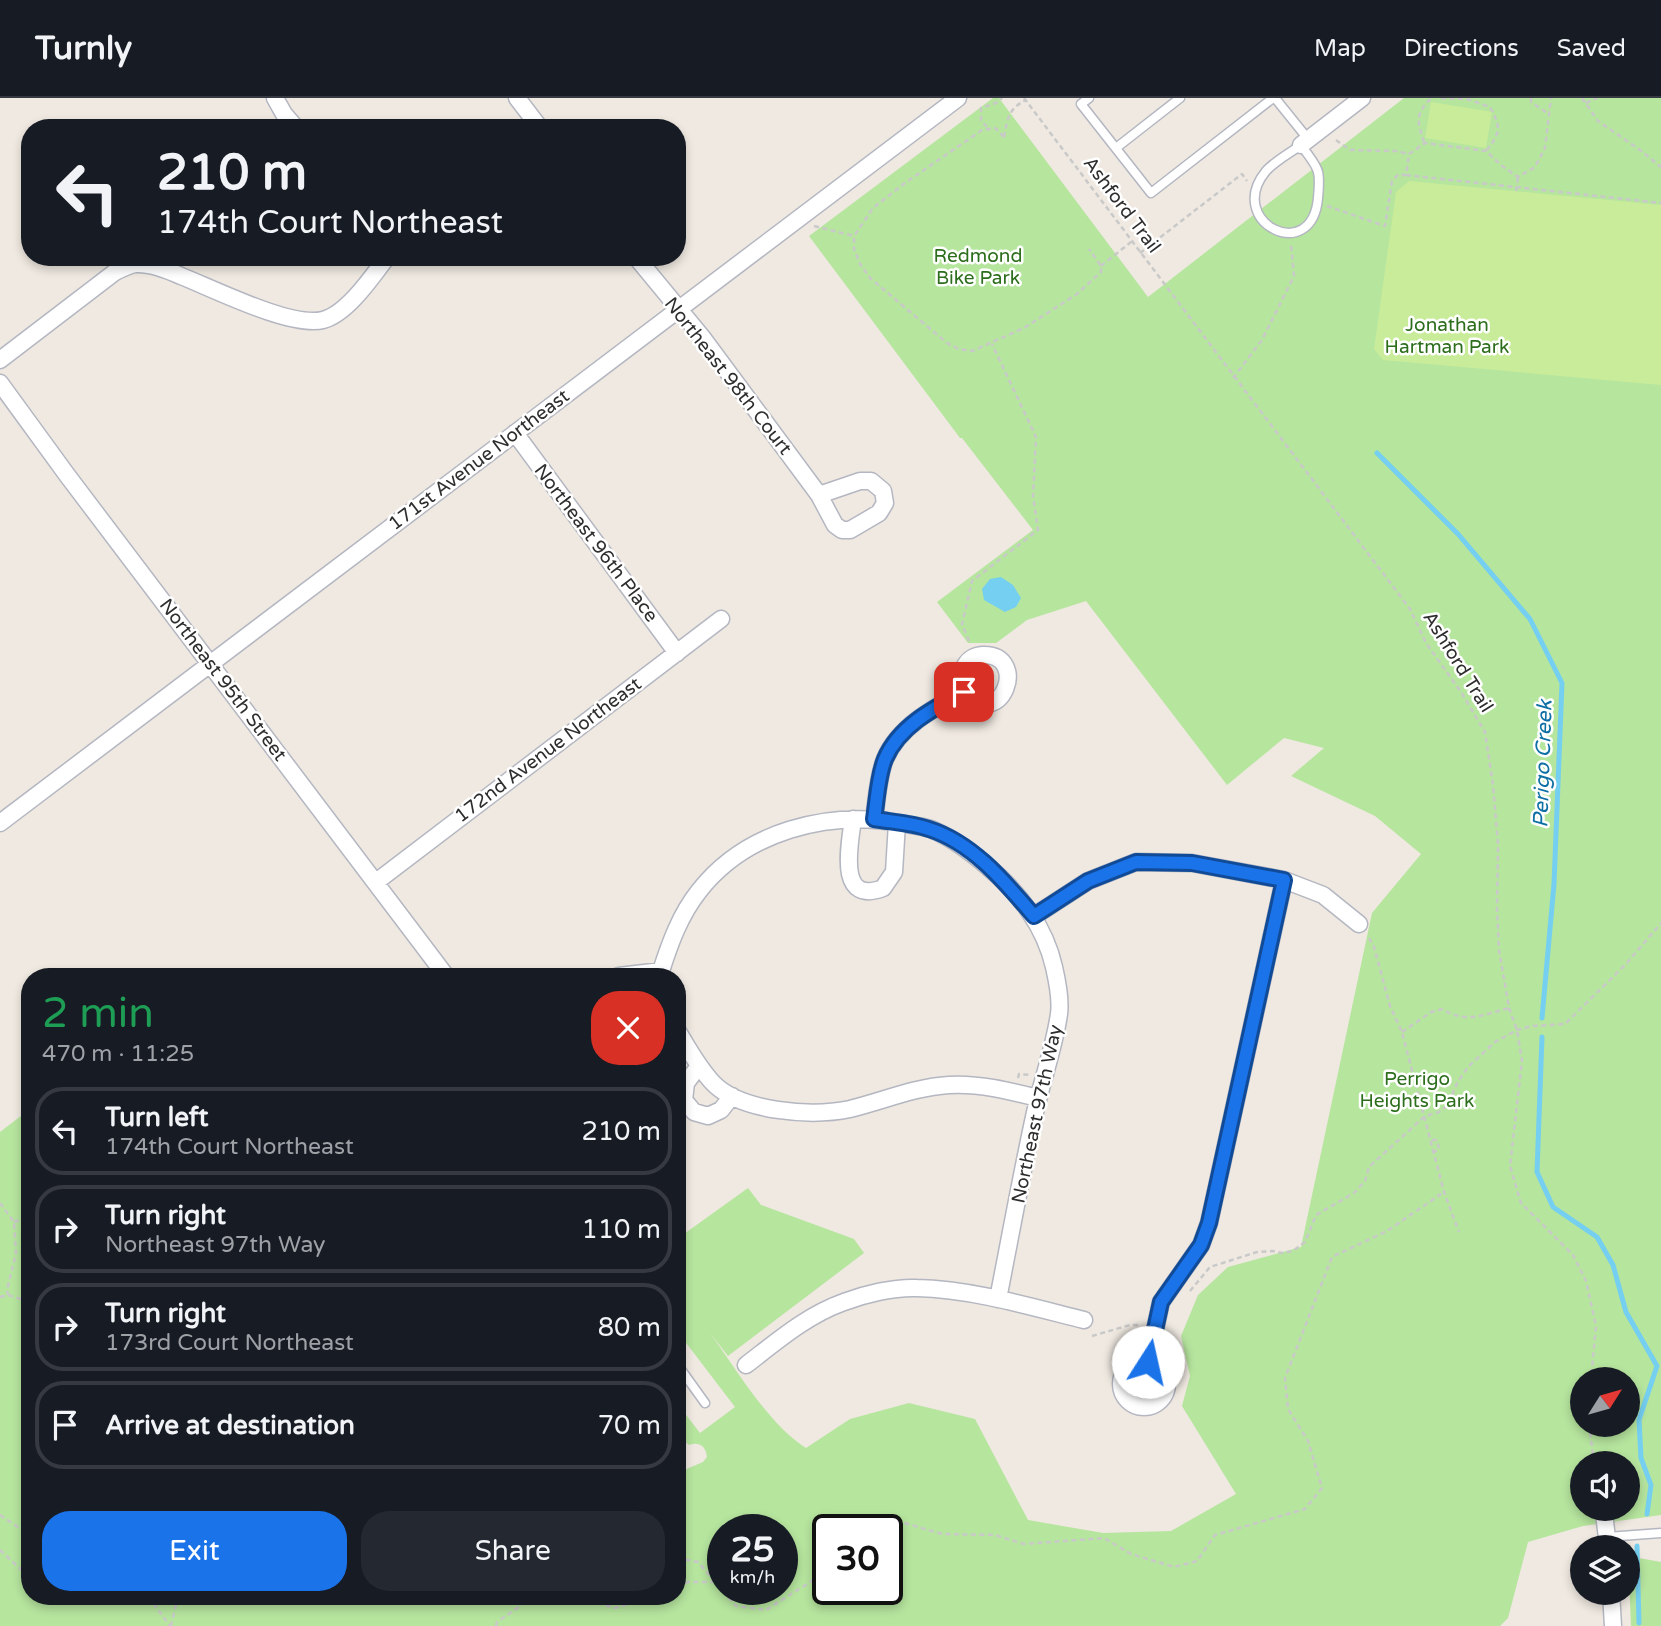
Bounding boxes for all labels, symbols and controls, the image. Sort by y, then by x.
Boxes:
text: Turnly [35,29,132,68]
text: Map [1314,34,1366,63]
text: Directions [1404,34,1519,63]
text: Saved [1557,34,1626,63]
text: 210 m [157,144,307,203]
icon: left [42,147,133,238]
street label: Ashford Trail [1079,153,1165,257]
text: 174th Court Northeast [157,204,503,242]
park label: Redmond Bike Park [934,245,1022,289]
street label: Northeast 98th Court [660,293,796,459]
park label: Jonathan Hartman Park [1385,314,1509,358]
street label: 171st Avenue Northeast [384,385,574,535]
street label: Northeast 96th Place [529,460,663,626]
street label: Northeast 95th Street [155,595,291,765]
street label: Ashford Trail [1418,608,1498,716]
pin [934,662,994,722]
street label: 172nd Avenue Northeast [450,673,646,827]
icon: arrive [945,673,983,711]
water label: Perigo Creek [1528,698,1558,828]
text: 2 min [42,988,154,1039]
button: close [591,991,665,1065]
street label: Northeast 97th Way [1007,1023,1067,1205]
text: 470 m · 11:25 [42,1040,194,1068]
park label: Perrigo Heights Park [1360,1068,1474,1112]
text: Turn left [105,1102,208,1133]
icon: left [46,1112,84,1150]
text: 210 m [581,1116,661,1147]
text: 174th Court Northeast [105,1133,354,1161]
text: Turn right [105,1200,226,1231]
icon: right [46,1210,84,1248]
text: 110 m [581,1214,661,1245]
text: Northeast 97th Way [105,1231,325,1259]
text: Turn right [105,1298,226,1329]
icon: right [46,1308,84,1346]
text: 80 m [598,1312,661,1343]
position arrow [1111,1325,1185,1399]
text: 173rd Court Northeast [105,1329,354,1357]
north arrow [1570,1367,1640,1437]
map controls [1570,1367,1640,1605]
icon: arrive [46,1406,84,1444]
text: Arrive at destination [105,1410,355,1441]
text: 70 m [598,1410,661,1441]
button: sound [1570,1451,1640,1521]
button: Exit [42,1511,347,1591]
button: Share [361,1511,665,1591]
speed limit sign: 30 [812,1514,903,1605]
text: 25 [731,1529,774,1571]
button: layers [1570,1535,1640,1605]
text: km/h [730,1566,775,1588]

